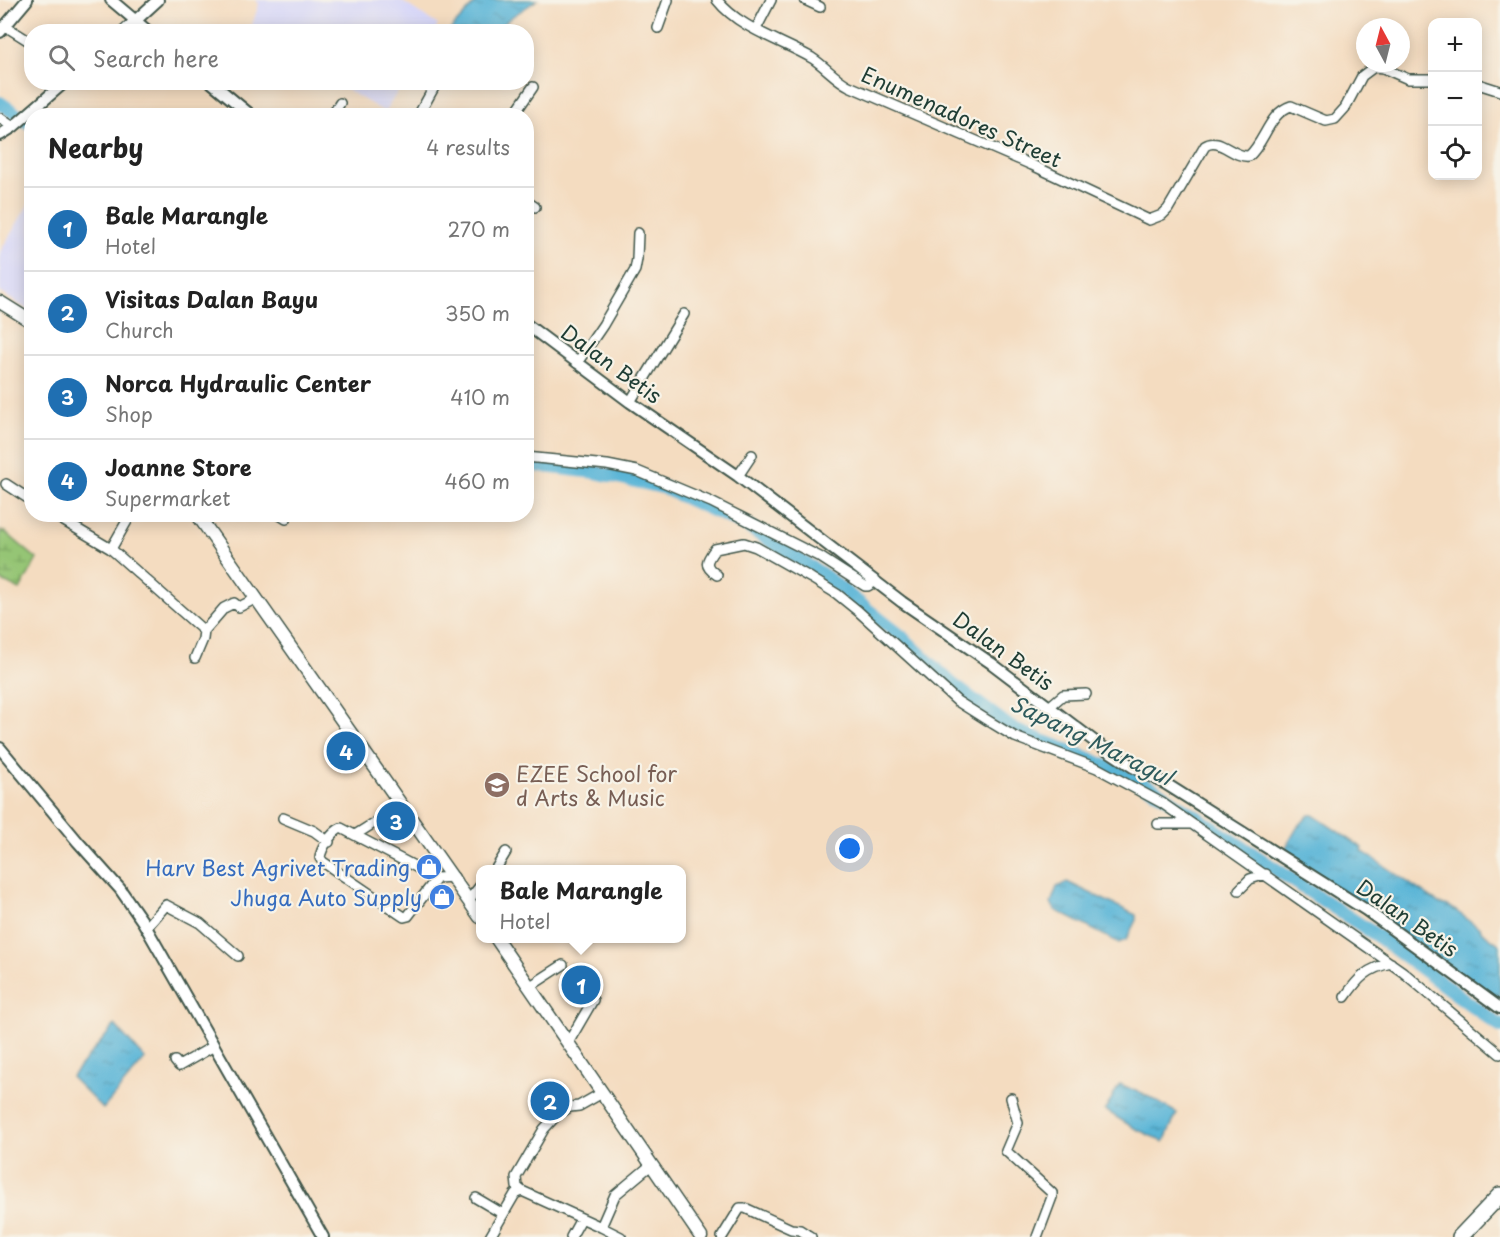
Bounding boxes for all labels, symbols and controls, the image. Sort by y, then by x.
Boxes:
north arrow [1356,18,1410,72]
map controls [1428,18,1482,180]
button: + [1428,18,1482,72]
search box [24,24,534,90]
icon: search [45,41,78,74]
text: Search here [93,41,219,74]
street label: Enumenadores Street [857,57,1067,175]
button: − [1428,72,1482,126]
button: locate [1428,126,1482,180]
text: Nearby [48,128,143,167]
text: 4 results [426,132,510,162]
text: Bale Marangle [105,198,268,231]
text: 1 [63,214,72,244]
text: 270 m [447,214,510,244]
text: Hotel [105,231,156,261]
text: Visitas Dalan Bayu [105,282,318,315]
text: 2 [60,298,75,328]
text: 350 m [445,298,510,328]
text: Church [105,315,174,345]
street label: Dalan Betis [555,316,669,410]
text: Norca Hydraulic Center [105,366,371,399]
text: 3 [61,382,74,412]
text: 410 m [450,382,510,412]
text: Shop [105,399,153,429]
text: Joanne Store [105,450,252,483]
text: 4 [61,466,74,496]
text: 460 m [444,466,510,496]
text: Supermarket [105,483,231,513]
street label: Dalan Betis [947,603,1061,697]
water label: Sapang Maragul [1006,686,1181,794]
pin: 4 [326,728,366,774]
place label: EZEE School for d Arts & Music [516,757,677,813]
school or university icon: EZEE School for d Arts & Music [482,770,512,800]
pin: 3 [376,798,416,844]
your location [835,834,864,863]
place label: Harv Best Agrivet Trading [145,851,410,883]
shop icon: Harv Best Agrivet Trading [414,852,444,882]
popup [476,865,686,943]
street label: Dalan Betis [1351,870,1465,964]
text: Bale Marangle [499,873,663,906]
place label: Jhuga Auto Supply [230,881,422,913]
shop icon: Jhuga Auto Supply [427,882,457,912]
text: Hotel [499,906,550,936]
pin: 1 [562,962,600,1008]
pin: 2 [530,1078,570,1124]

